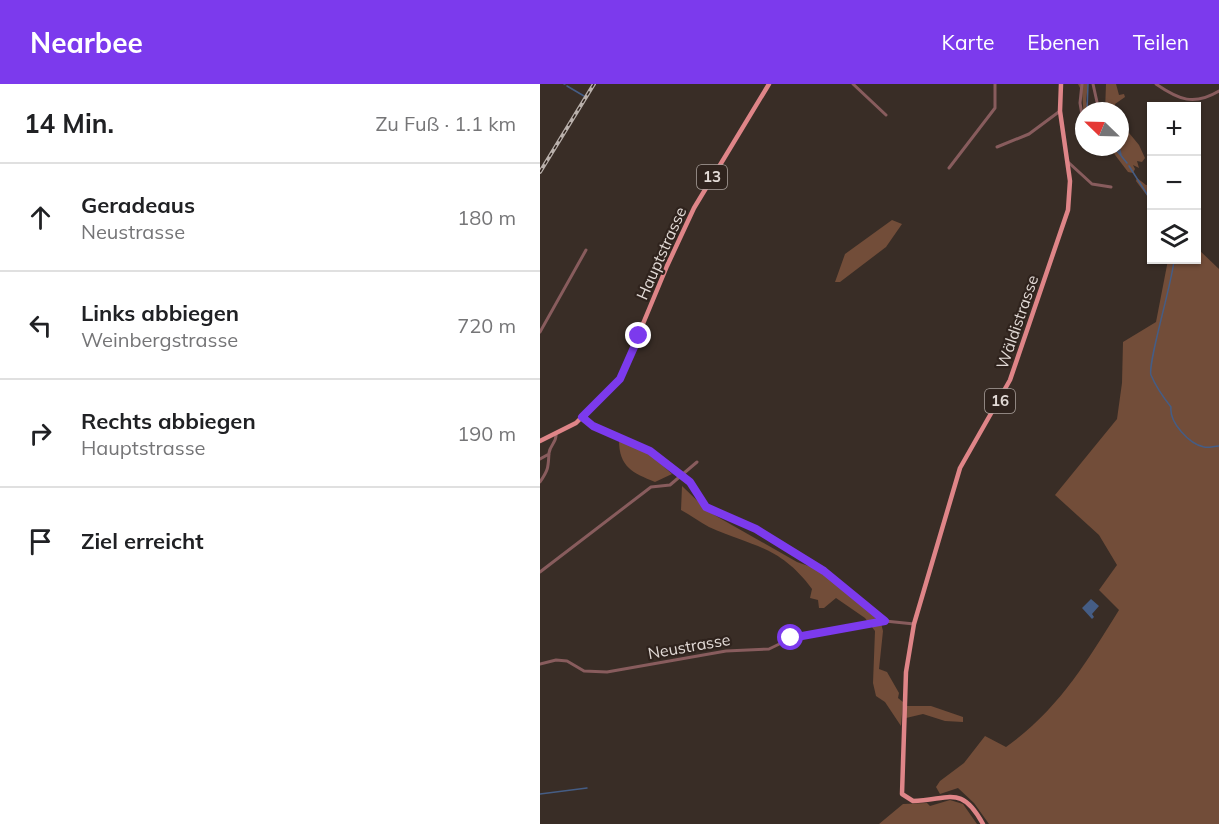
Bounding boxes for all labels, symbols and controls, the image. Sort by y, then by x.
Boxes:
text: Nearbee [30,25,143,60]
text: Karte [942,29,994,55]
text: Ebenen [1027,29,1100,55]
text: Teilen [1133,29,1189,55]
north arrow [1075,102,1129,156]
map controls [1147,102,1201,264]
button: + [1147,102,1201,156]
text: 14 Min. [24,107,114,140]
text: Zu Fuß · 1.1 km [376,111,516,136]
button: − [1147,156,1201,210]
road number: 13 [697,165,727,189]
text: Geradeaus [81,191,195,219]
icon: ahead [24,201,57,234]
street label: Hauptstrasse [632,203,690,303]
text: 180 m [457,205,516,230]
button: layers [1147,210,1201,264]
text: Neustrasse [81,219,185,244]
street label: Wäldistrasse [992,272,1042,372]
text: Links abbiegen [81,299,239,327]
icon: left [24,309,57,342]
text: 720 m [457,313,516,338]
route end [625,322,651,348]
text: Weinbergstrasse [81,327,238,352]
road number: 16 [985,389,1015,413]
text: Rechts abbiegen [81,407,256,435]
icon: right [24,417,57,450]
text: 190 m [457,421,516,446]
text: Hauptstrasse [81,435,205,460]
icon: arrive [24,525,57,558]
text: Ziel erreicht [81,527,204,555]
route start [777,624,803,650]
street label: Neustrasse [646,629,732,663]

